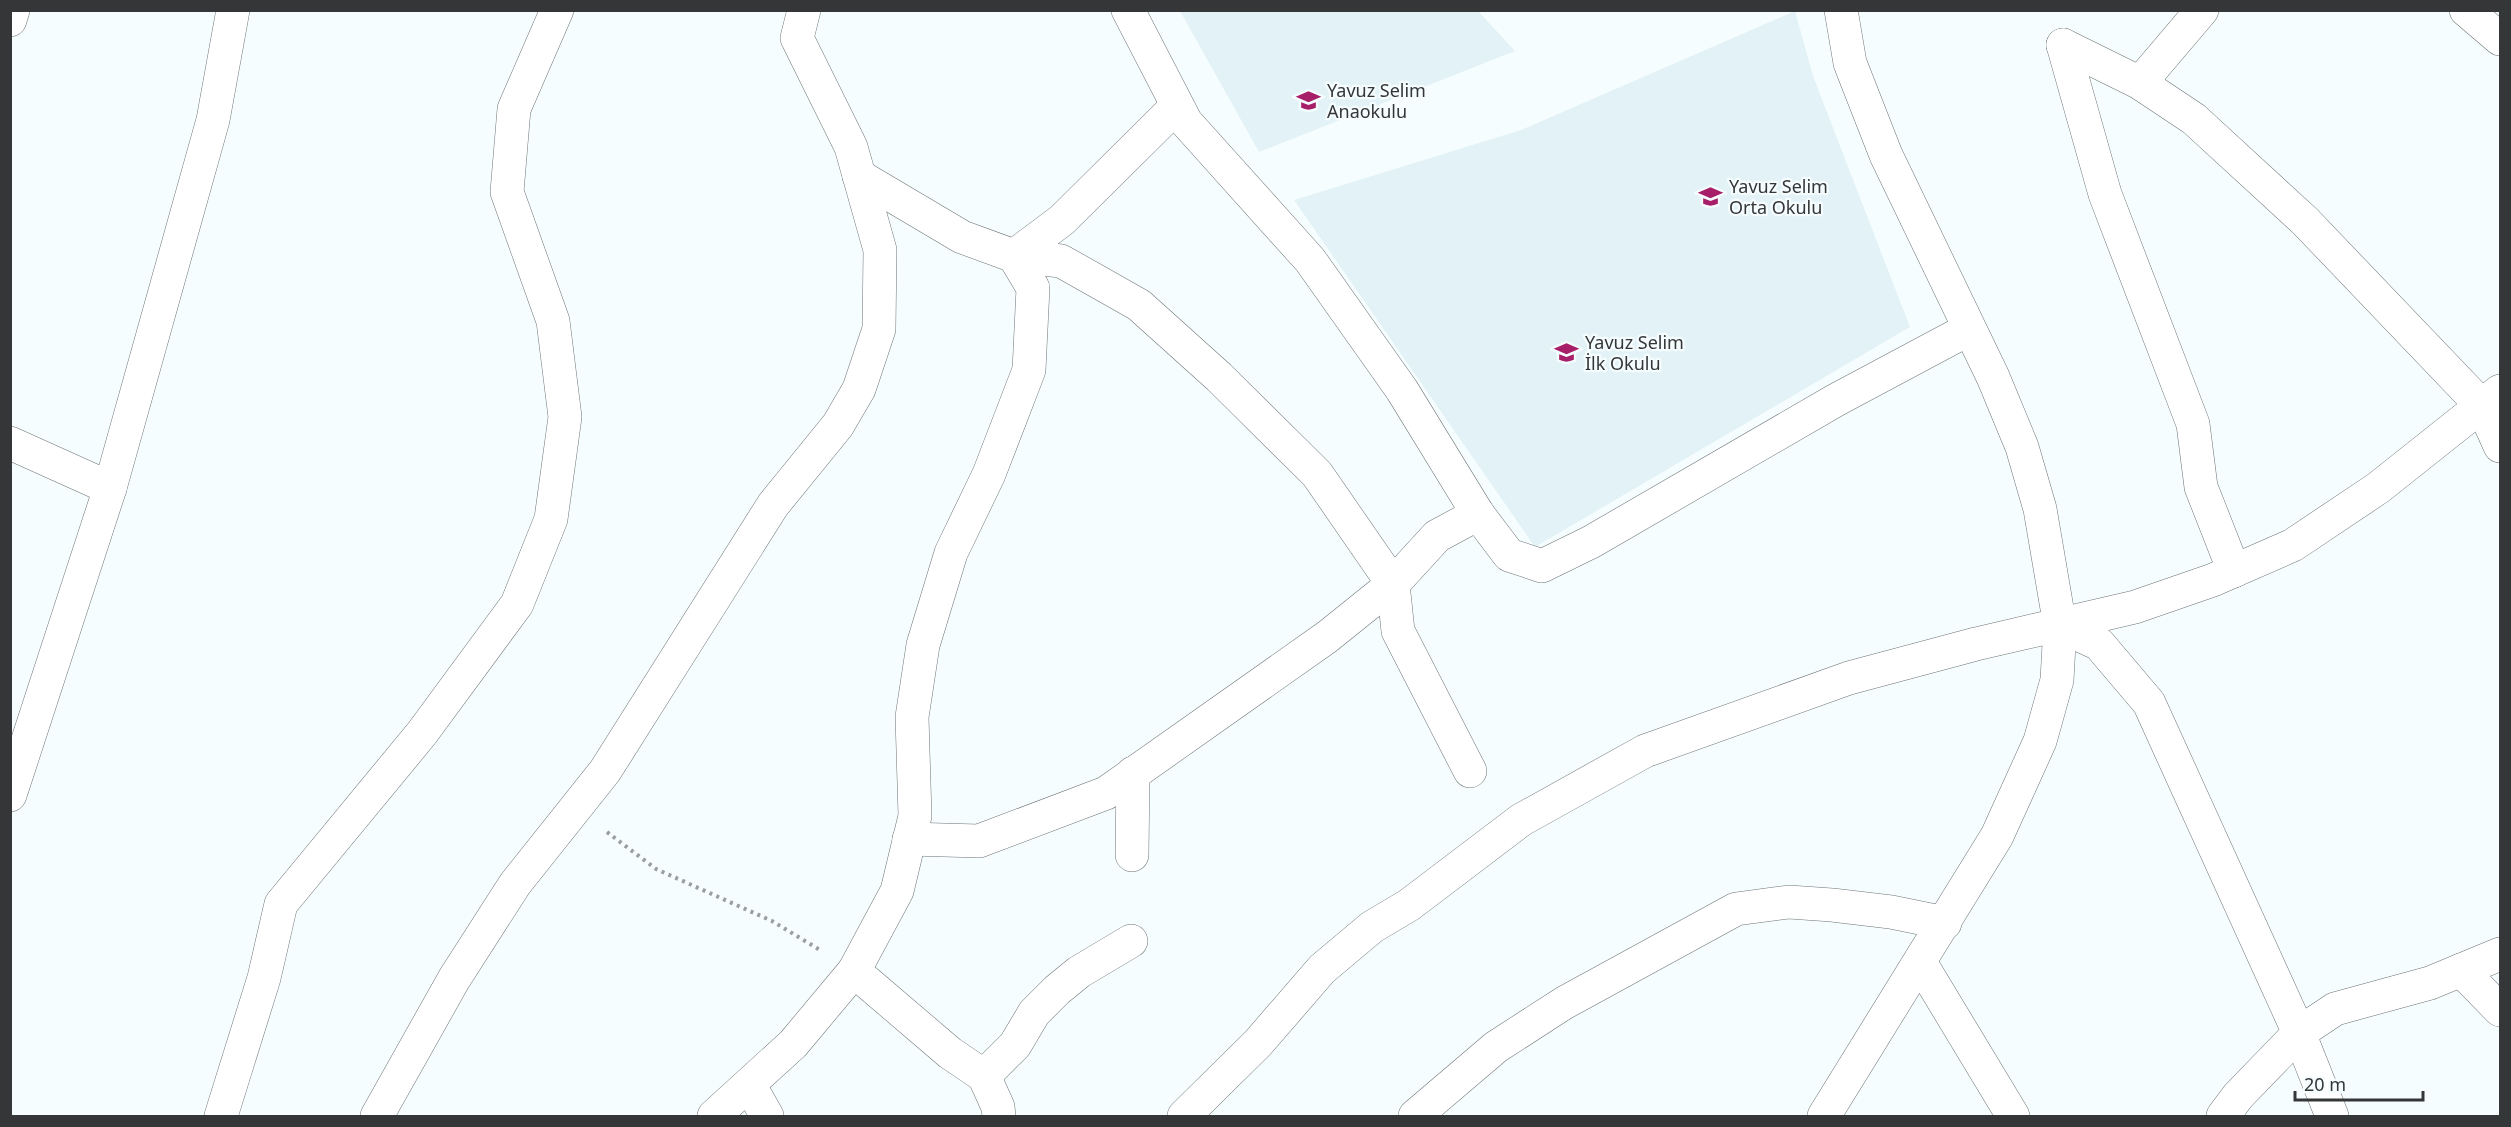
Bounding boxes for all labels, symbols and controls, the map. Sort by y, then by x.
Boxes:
place label: Yavuz Selim Anaokulu [1327,78,1426,123]
school or university icon: Yavuz Selim Anaokulu [1296,88,1322,114]
place label: Yavuz Selim Orta Okulu [1729,174,1828,219]
school or university icon: Yavuz Selim Orta Okulu [1698,184,1724,210]
place label: Yavuz Selim İlk Okulu [1585,330,1684,375]
school or university icon: Yavuz Selim İlk Okulu [1554,340,1580,366]
scale bar [2295,1064,2422,1102]
text: 20 m [2304,1072,2346,1096]

